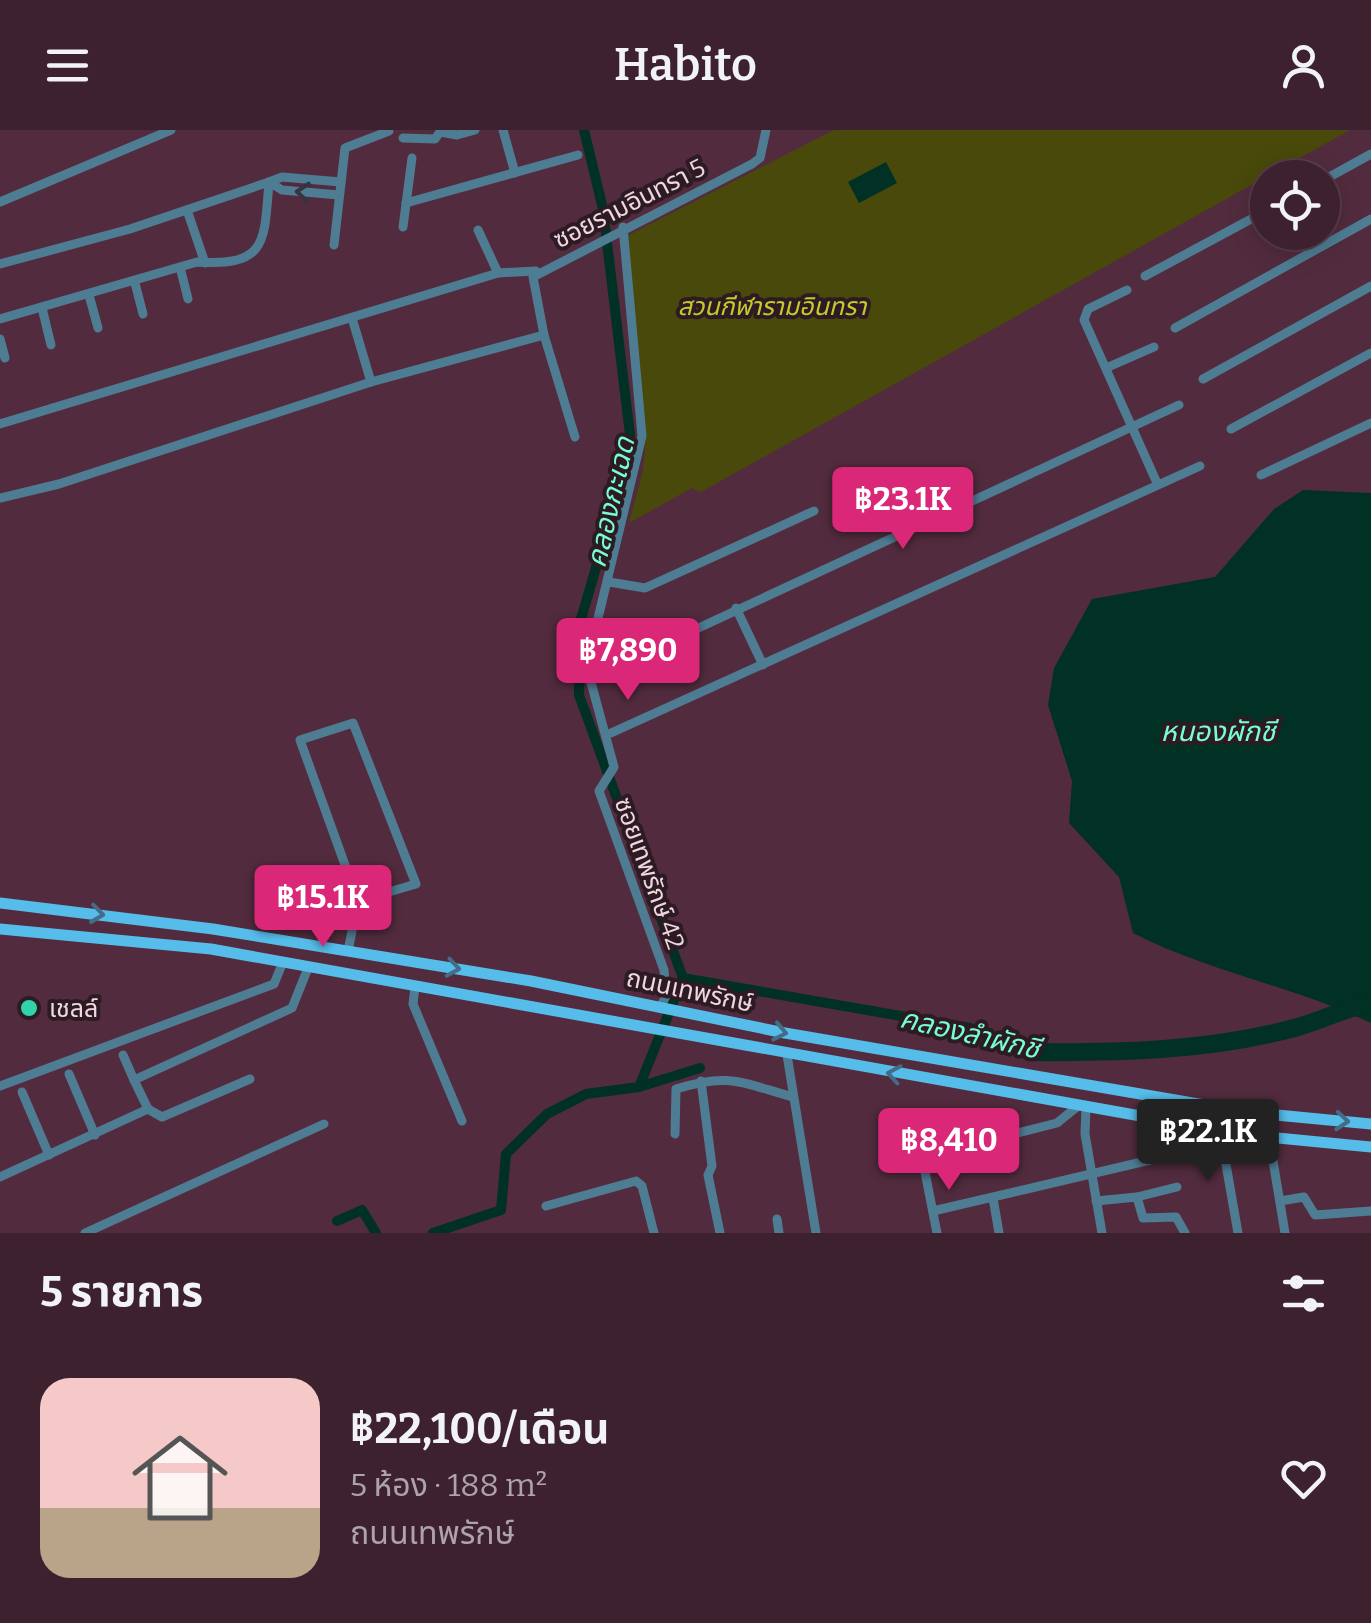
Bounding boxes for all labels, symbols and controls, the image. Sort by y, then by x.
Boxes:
icon: menu [40,38,95,93]
text: Habito [614,38,757,92]
icon: person [1276,38,1331,93]
street label: ซอยรามอินทรา 5 [549,153,710,255]
map controls [1250,160,1340,250]
button: locate [1250,160,1340,250]
one-way arrow [294,182,310,204]
park label: สวนกีฬารามอินทรา [678,292,867,322]
water label: คลองกะเฉด [579,433,642,570]
pin: ฿23.1K [822,467,984,552]
text: ฿23.1K [854,480,952,518]
pin: ฿7,890 [547,618,709,703]
text: ฿7,890 [578,631,678,669]
water label: หนองผักชี [1160,715,1280,748]
street label: ซอยเทพรักษ์ 42 [608,793,690,953]
pin: ฿15.1K [242,865,404,950]
text: ฿15.1K [276,878,370,916]
one-way arrow [89,903,105,924]
one-way arrow [444,957,461,978]
street label: ถนนเทพรักษ์ [624,963,756,1019]
place label: เชลล์ [49,994,98,1024]
marker: เชลล์ [18,997,40,1019]
water label: คลองลำผักชี [897,1001,1047,1067]
one-way arrow [771,1020,788,1041]
one-way arrow [886,1064,903,1085]
pin: ฿22.1K [1127,1099,1289,1184]
pin: ฿8,410 [868,1108,1030,1193]
one-way arrow [1335,1110,1351,1131]
text: ฿22.1K [1159,1112,1257,1150]
text: ฿8,410 [900,1121,998,1159]
icon: filters [1276,1266,1331,1321]
text: 5 รายการ [40,1267,203,1317]
text: ฿22,100/เดือน [350,1404,609,1454]
icon: home [120,1418,240,1538]
icon: heart [1276,1451,1331,1506]
text: 5 ห้อง · 188 m² [350,1466,547,1504]
text: ถนนเทพรักษ์ [350,1514,515,1552]

